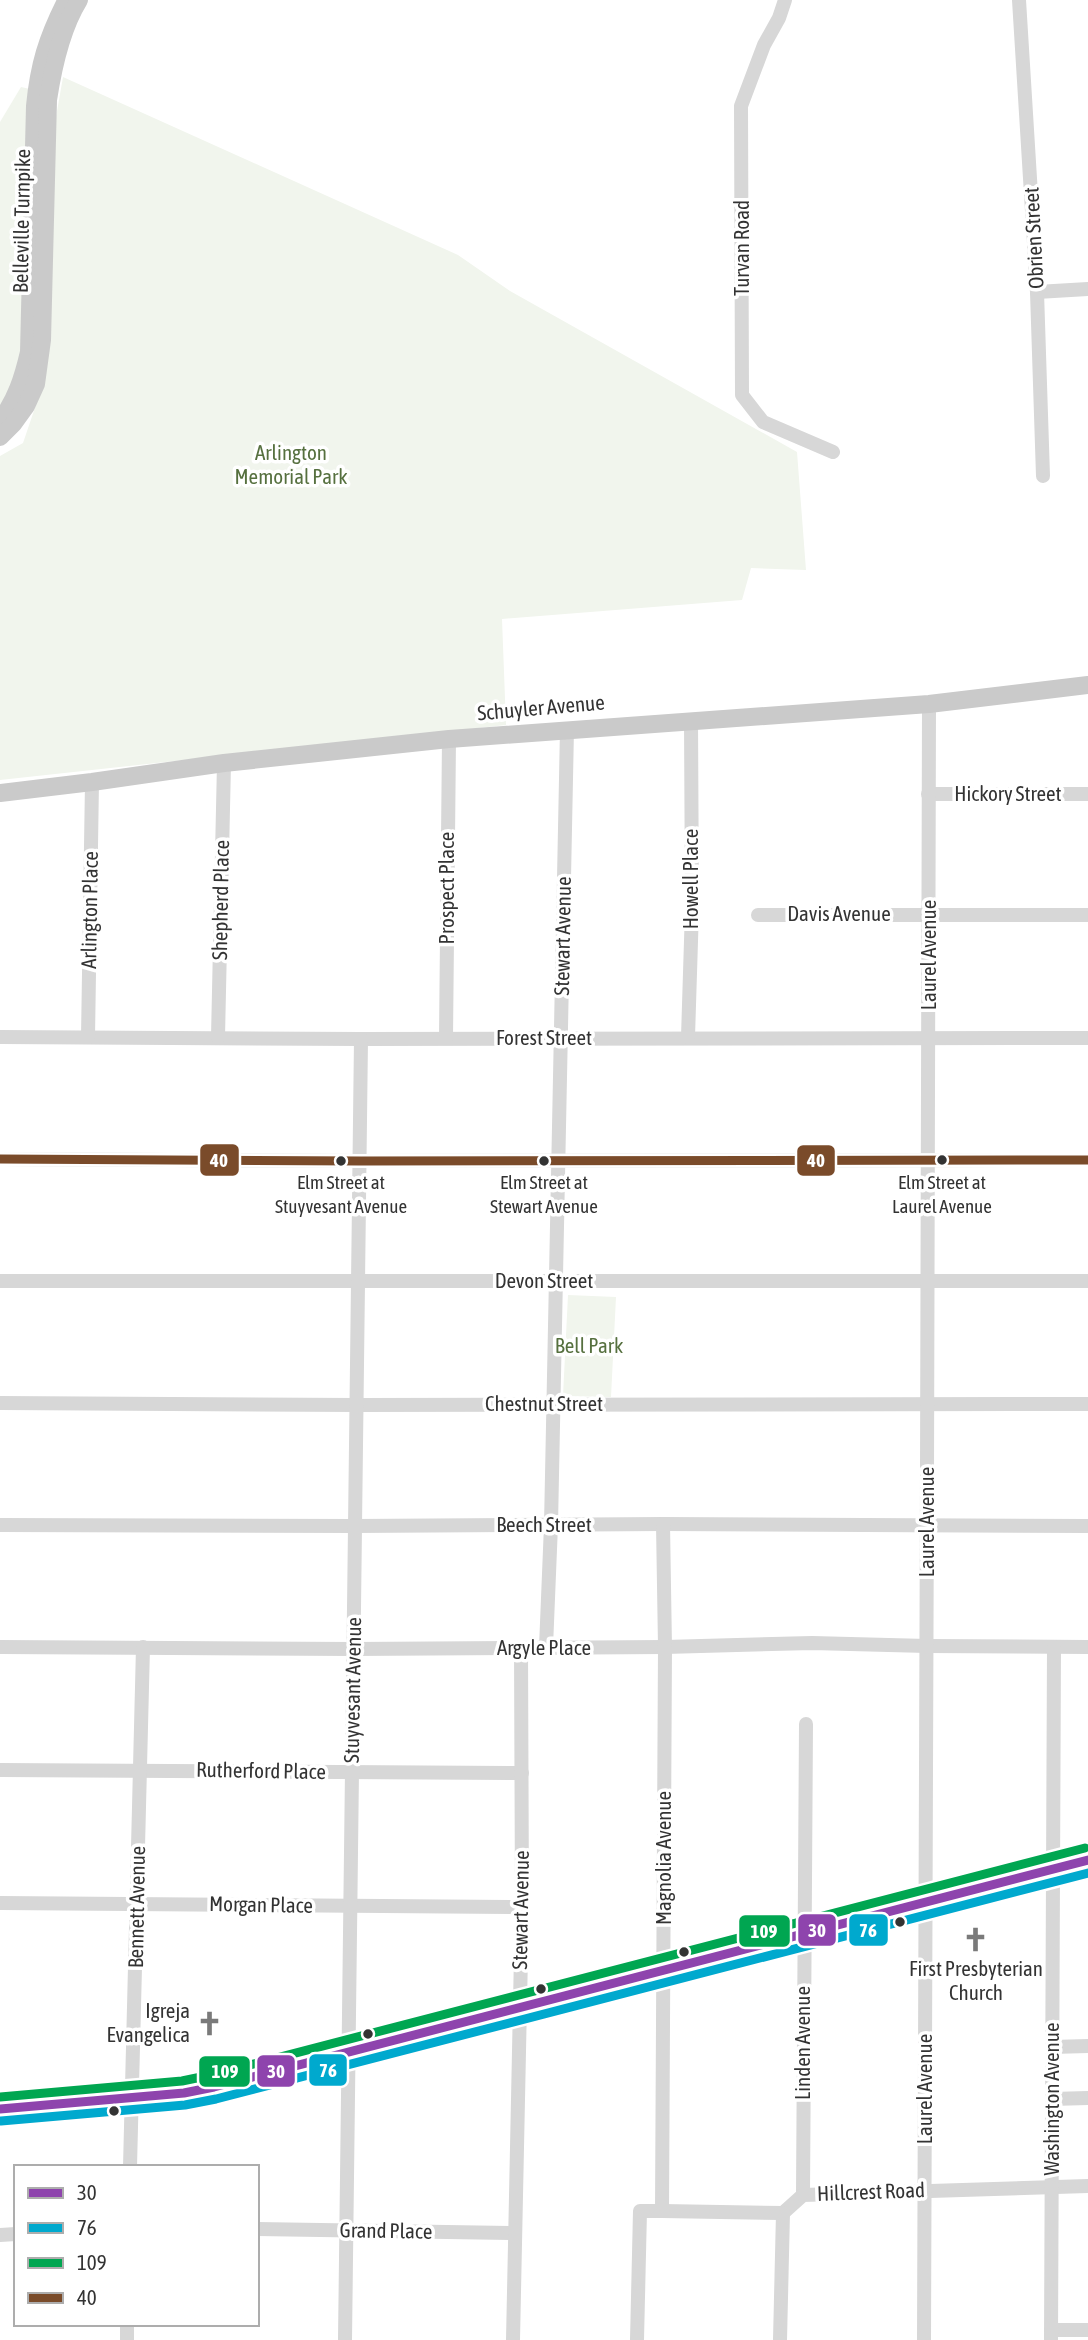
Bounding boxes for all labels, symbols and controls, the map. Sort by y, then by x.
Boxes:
street label: Belleville Turnpike [8,149,34,293]
street label: Obrien Street [1018,187,1048,290]
street label: Turvan Road [729,200,753,296]
park label: Arlington Memorial Park [235,440,347,488]
street label: Schuyler Avenue [476,689,606,725]
street label: Hickory Street [954,781,1062,805]
street label: Howell Place [678,829,702,929]
street label: Prospect Place [434,832,458,944]
street label: Shepherd Place [207,840,233,960]
street label: Arlington Place [76,851,102,969]
street label: Stewart Avenue [549,876,575,996]
street label: Laurel Avenue [916,900,940,1010]
street label: Davis Avenue [787,901,891,925]
street label: Forest Street [496,1025,592,1049]
line badge: 40 [199,1143,240,1177]
line badge: 40 [796,1144,836,1177]
text: 40 [209,1149,228,1171]
text: 40 [806,1149,825,1171]
marker: Elm Street at Laurel Avenue [935,1153,949,1167]
marker: Elm Street at Stuyvesant Avenue [334,1154,348,1168]
marker: Elm Street at Stewart Avenue [537,1154,551,1168]
place label: Elm Street at Stuyvesant Avenue [275,1171,407,1217]
place label: Elm Street at Stewart Avenue [490,1171,598,1217]
place label: Elm Street at Laurel Avenue [892,1171,992,1217]
street label: Devon Street [495,1268,593,1292]
park label: Bell Park [555,1333,623,1357]
street label: Chestnut Street [485,1391,603,1415]
street label: Laurel Avenue [914,1467,938,1577]
street label: Beech Street [496,1512,592,1536]
street label: Stuyvesant Avenue [339,1617,365,1763]
street label: Argyle Place [497,1635,591,1659]
street label: Rutherford Place [196,1757,326,1783]
street label: Magnolia Avenue [651,1791,675,1925]
street label: Bennett Avenue [123,1846,149,1968]
street label: Stewart Avenue [507,1850,533,1970]
street label: Morgan Place [209,1891,313,1917]
line badge: 30 [797,1913,837,1947]
line badge: 76 [848,1913,889,1947]
line badge: 109 [738,1914,791,1948]
unlabelled marker [893,1915,907,1929]
text: 30 [808,1919,826,1941]
text: 76 [859,1919,877,1941]
text: 109 [751,1920,777,1942]
church icon: First Presbyterian Church [962,1926,990,1954]
unlabelled marker [677,1945,691,1959]
place label: First Presbyterian Church [909,1956,1043,2004]
unlabelled marker [534,1982,548,1996]
street label: Linden Avenue [790,1986,814,2100]
place label: Igreja Evangelica [107,1998,190,2046]
church icon: Igreja Evangelica [196,2009,224,2037]
street label: Washington Avenue [1039,2023,1063,2175]
unlabelled marker [361,2027,375,2041]
street label: Laurel Avenue [912,2034,936,2144]
line badge: 76 [308,2053,348,2087]
line badge: 30 [256,2054,296,2088]
line badge: 109 [198,2055,251,2088]
text: 76 [319,2059,337,2081]
text: 109 [212,2060,238,2082]
text: 30 [267,2060,285,2082]
unlabelled marker [107,2104,121,2118]
legend [14,2165,259,2326]
street label: Hillcrest Road [817,2177,925,2205]
text: 30 [77,2180,97,2204]
text: 76 [77,2215,97,2239]
street label: Grand Place [340,2217,433,2243]
text: 109 [77,2250,107,2274]
text: 40 [77,2285,97,2309]

